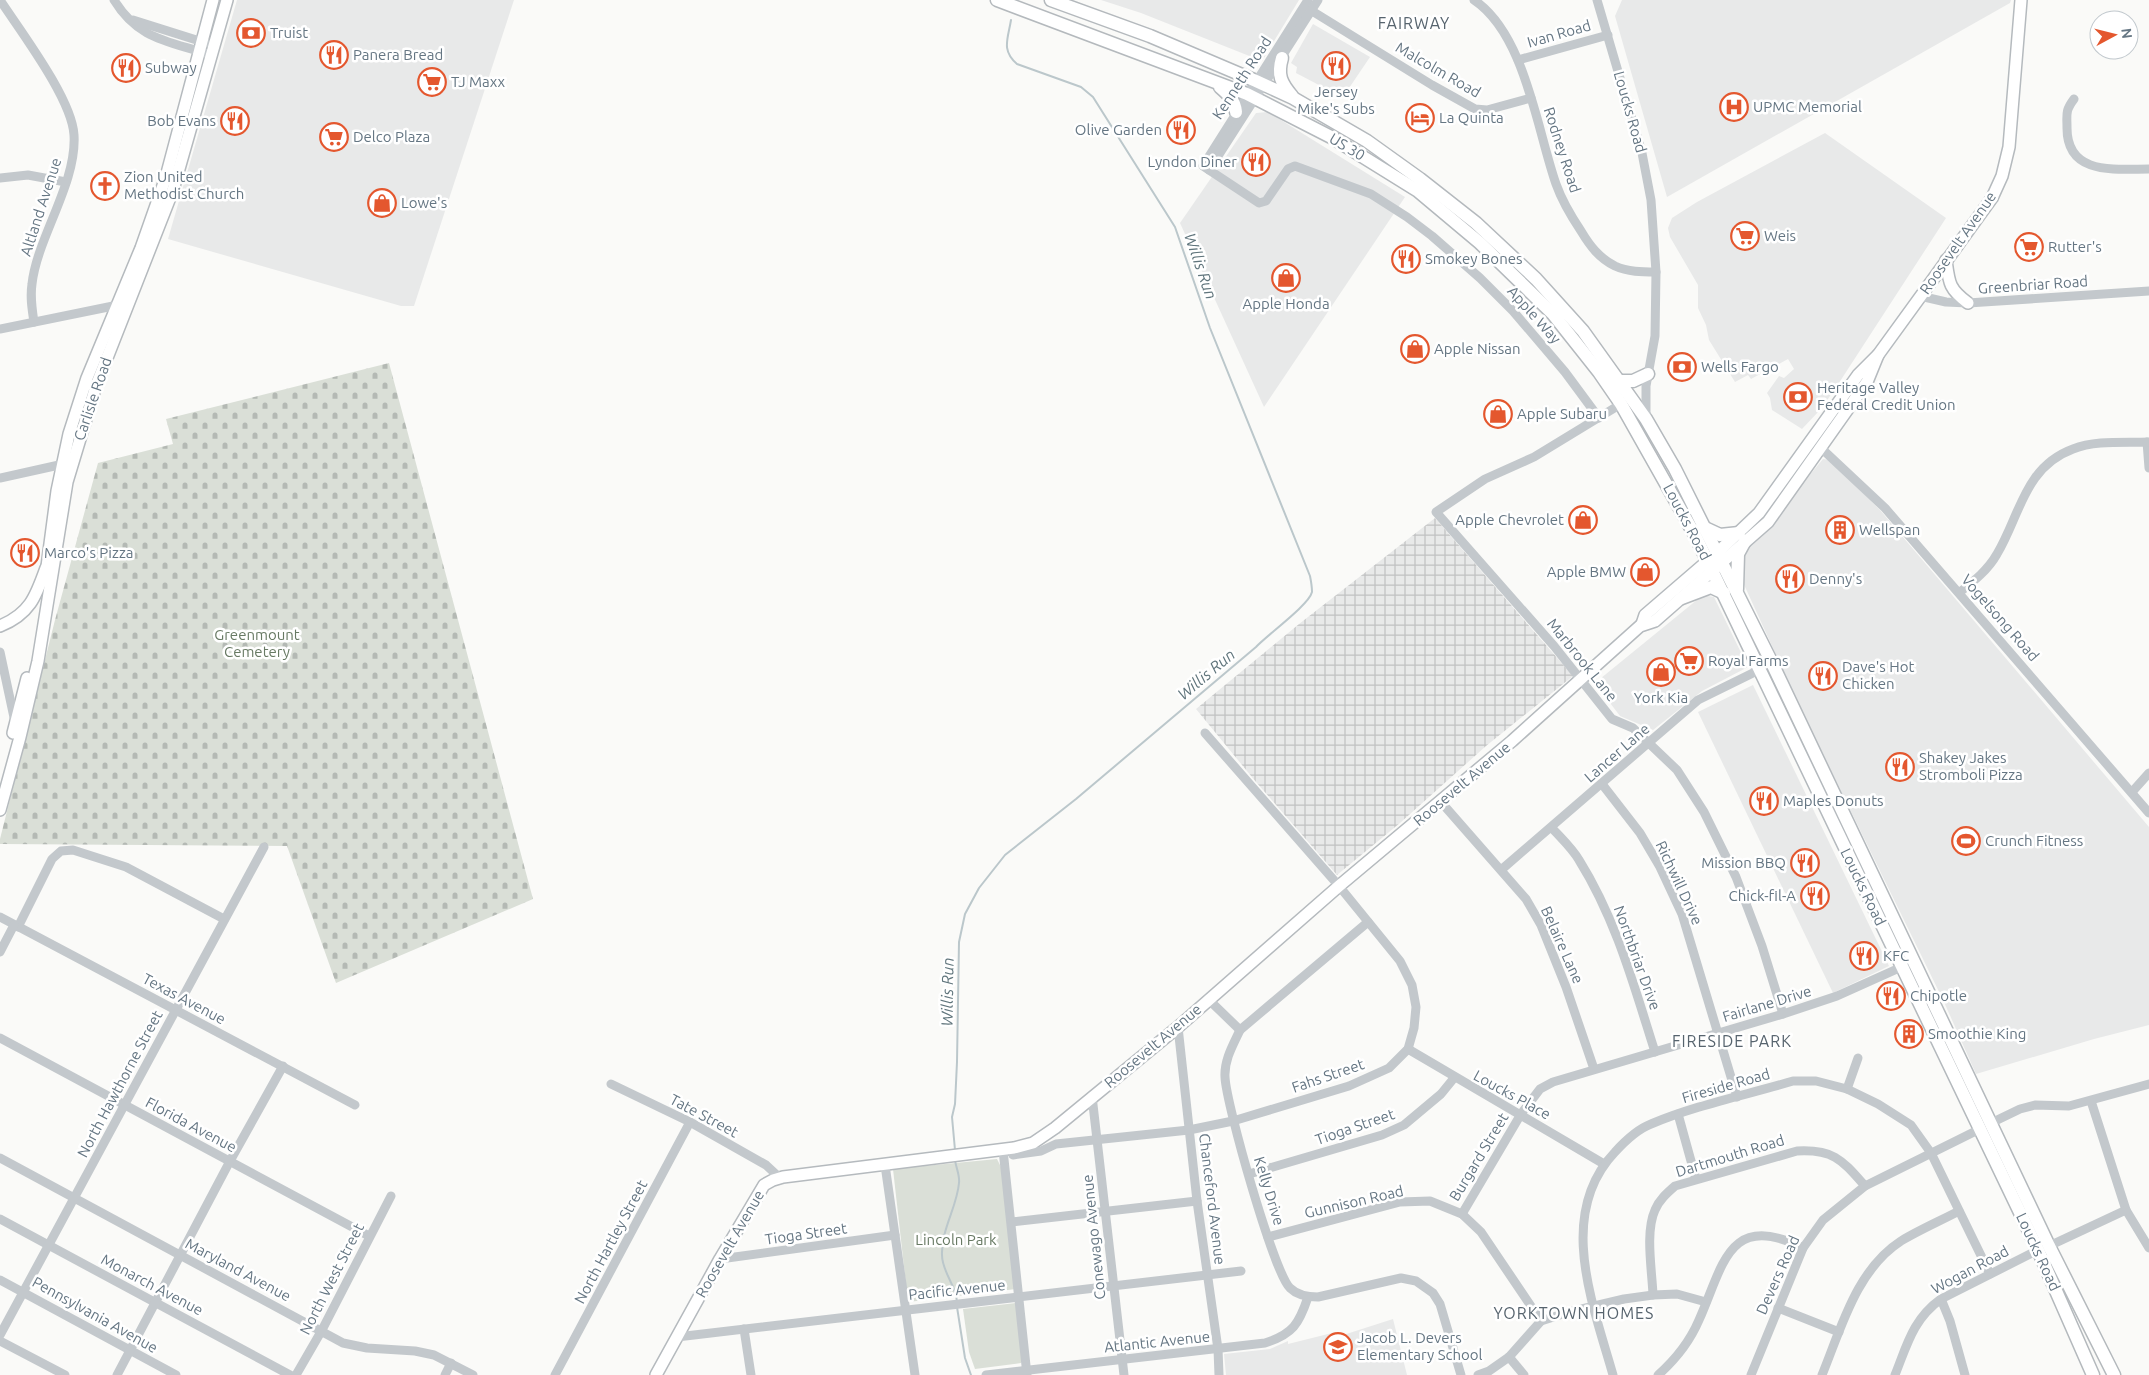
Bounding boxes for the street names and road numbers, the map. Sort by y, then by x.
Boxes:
street label: Ivan Road [1525,16,1593,51]
street label: Kenneth Road [1209,33,1275,122]
street label: Malcolm Road [1393,38,1484,101]
street label: Loucks Road [1611,69,1650,155]
street label: Rodney Road [1541,105,1584,195]
street label: US 30 [1326,129,1368,164]
street label: Altland Avenue [17,155,64,258]
street label: Roosevelt Avenue [1916,188,1999,297]
street label: Greenbriar Road [1977,272,2089,297]
street label: Apple Way [1504,282,1565,347]
street label: Carlisle Road [70,355,115,443]
street label: Loucks Road [1660,481,1715,563]
street label: Vogelsong Road [1958,571,2043,664]
street label: Marbrook Lane [1544,615,1621,705]
street label: Lancer Lane [1581,720,1653,785]
street label: Roosevelt Avenue [1410,738,1513,829]
street label: Richwill Drive [1653,838,1706,927]
street label: Loucks Road [1837,845,1890,928]
street label: Northbriar Drive [1611,903,1664,1012]
street label: Belaire Lane [1538,904,1587,986]
street label: Texas Avenue [140,970,229,1028]
street label: Fairlane Drive [1720,982,1813,1025]
street label: Roosevelt Avenue [1101,1000,1204,1091]
street label: North Hawthorne Street [74,1007,166,1160]
street label: Fahs Street [1289,1055,1366,1096]
street label: Fireside Road [1680,1065,1772,1106]
street label: Loucks Place [1471,1066,1554,1123]
street label: Tate Street [667,1090,741,1141]
street label: Florida Avenue [143,1093,240,1156]
street label: Tioga Street [1313,1105,1397,1148]
street label: Burgard Street [1446,1109,1512,1204]
street label: Dartmouth Road [1674,1131,1786,1180]
street label: Chanceford Avenue [1196,1132,1229,1266]
street label: Kelly Drive [1251,1154,1288,1227]
street label: Conewago Avenue [1078,1174,1109,1300]
street label: North Hartley Street [571,1177,650,1306]
street label: Gunnison Road [1303,1182,1405,1221]
street label: Roosevelt Avenue [692,1187,767,1300]
street label: Loucks Road [2013,1210,2064,1293]
street label: Tioga Street [764,1219,848,1248]
street label: North West Street [296,1220,367,1337]
street label: Devers Road [1753,1233,1803,1317]
street label: Maryland Avenue [183,1235,294,1305]
street label: Wogan Road [1928,1242,2011,1297]
street label: Monarch Avenue [98,1250,206,1319]
street label: Pennsylvania Avenue [30,1273,161,1356]
street label: Pacific Avenue [908,1276,1006,1303]
street label: Atlantic Avenue [1103,1327,1211,1356]

